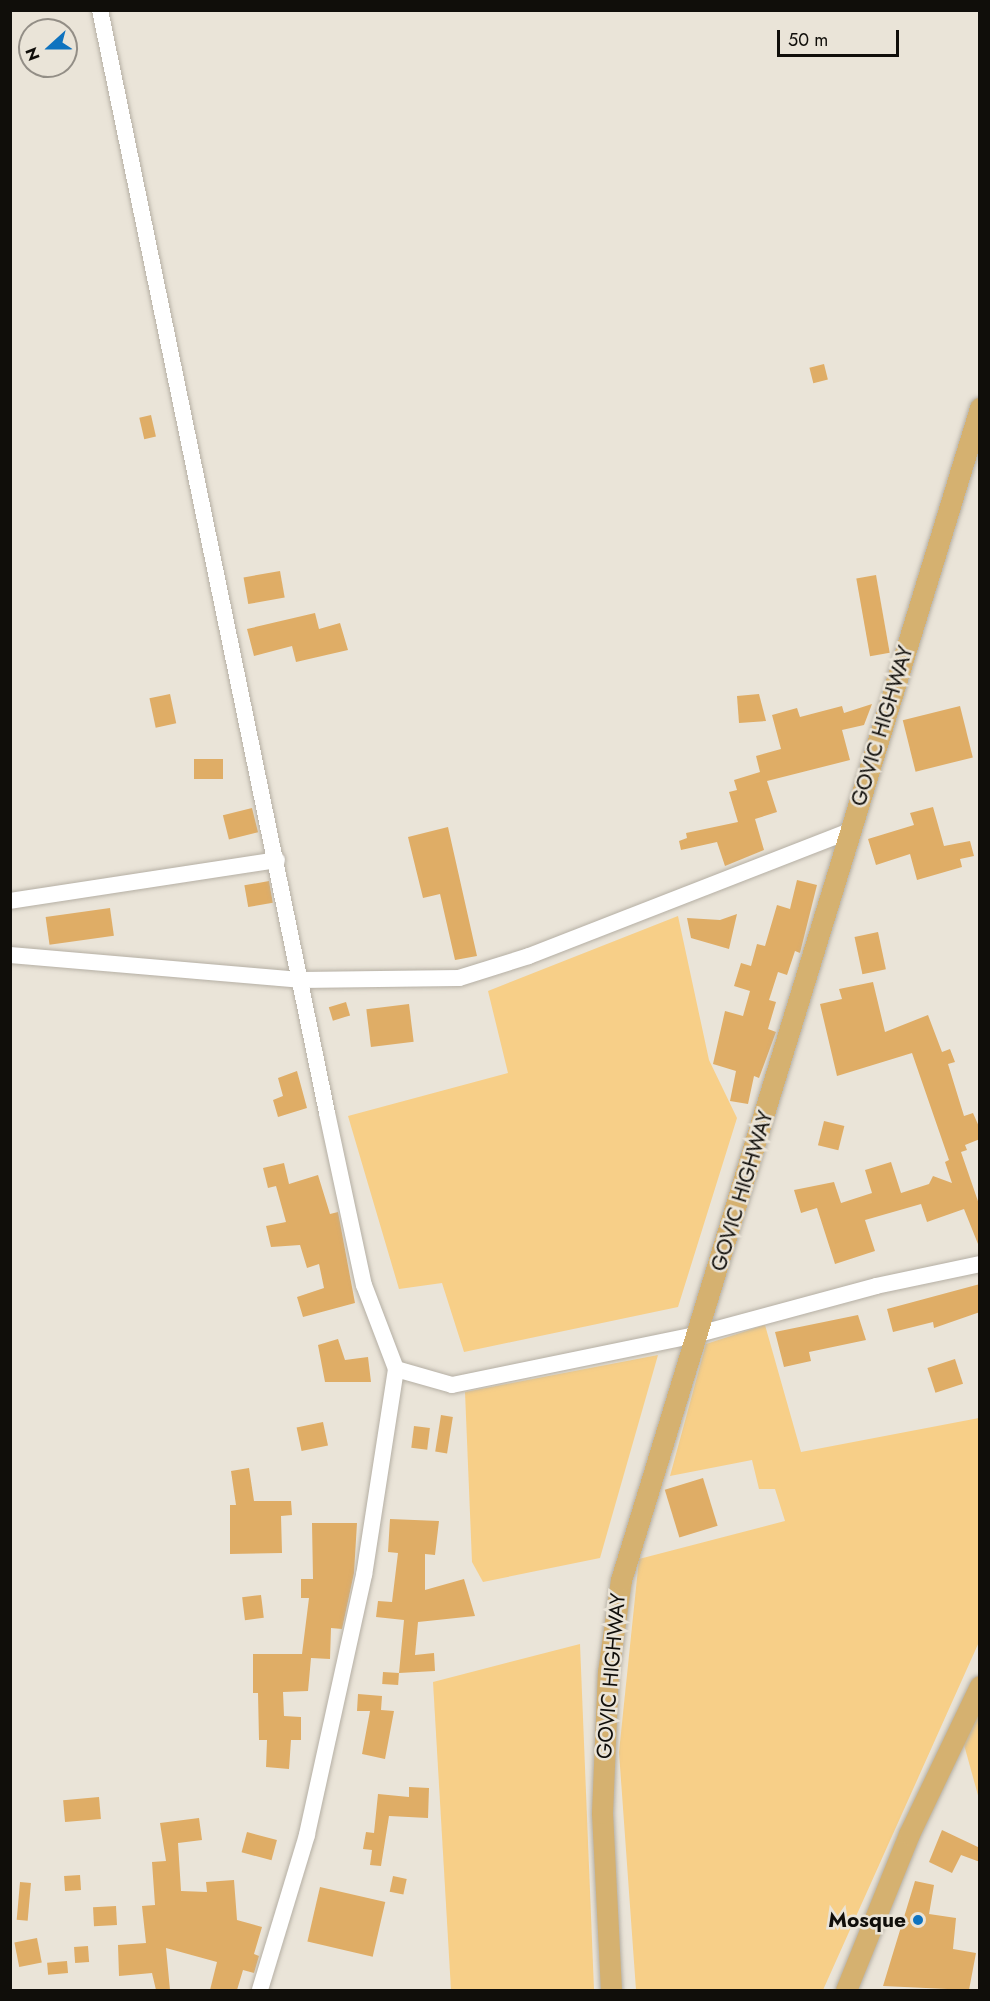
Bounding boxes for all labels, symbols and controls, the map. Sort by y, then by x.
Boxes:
north arrow [18,18,78,78]
scale bar [780,18,902,56]
text: 50 m [788,27,828,53]
text: N [20,44,46,64]
street label: GOVIC HIGHWAY [846,643,918,809]
street label: GOVIC HIGHWAY [706,1108,778,1274]
street label: GOVIC HIGHWAY [591,1592,631,1760]
place label: Mosque [828,1907,906,1933]
marker: Mosque [911,1913,925,1927]

